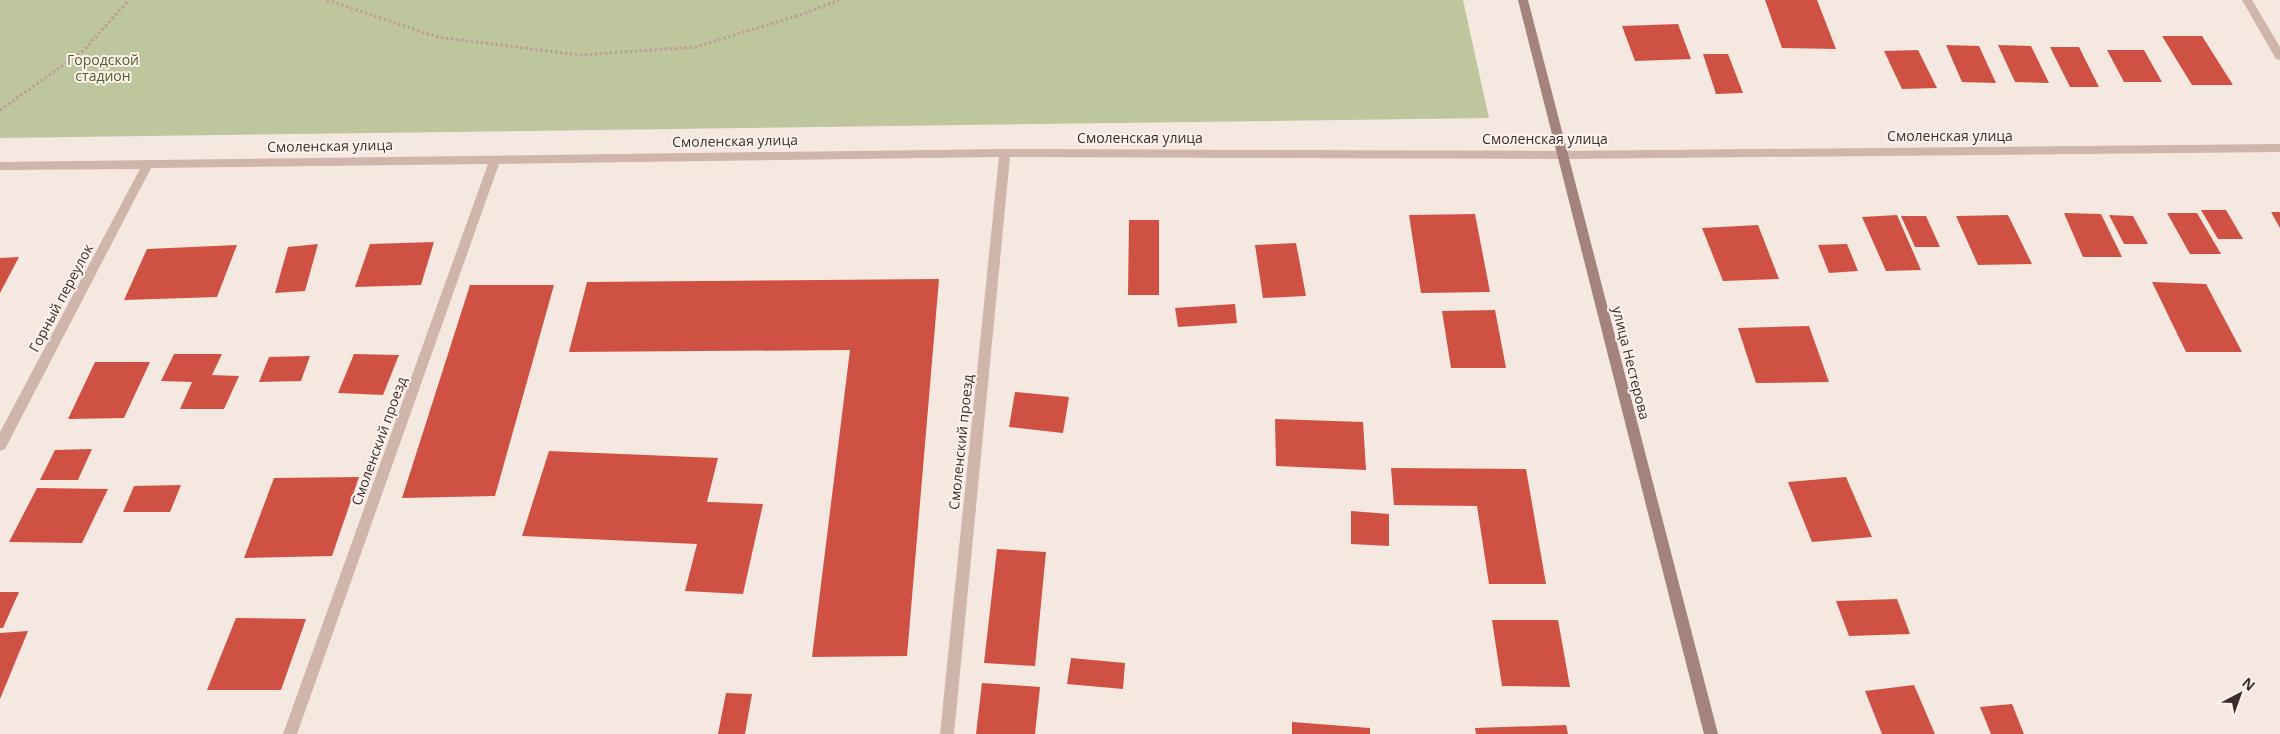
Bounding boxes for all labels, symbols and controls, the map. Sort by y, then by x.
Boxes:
park label: Городской стадион [67,50,139,85]
street label: Смоленская улица [1887,126,2013,145]
street label: Смоленская улица [1077,128,1203,147]
street label: Смоленская улица [1482,129,1608,148]
street label: Смоленская улица [672,130,798,151]
street label: Смоленская улица [267,135,393,156]
street label: Горный переулок [24,240,97,355]
street label: улица Нестерова [1608,304,1655,422]
street label: Смоленский проезд [944,373,977,511]
street label: Смоленский проезд [346,374,411,508]
north arrow [2215,669,2265,719]
text: N [2238,673,2259,695]

